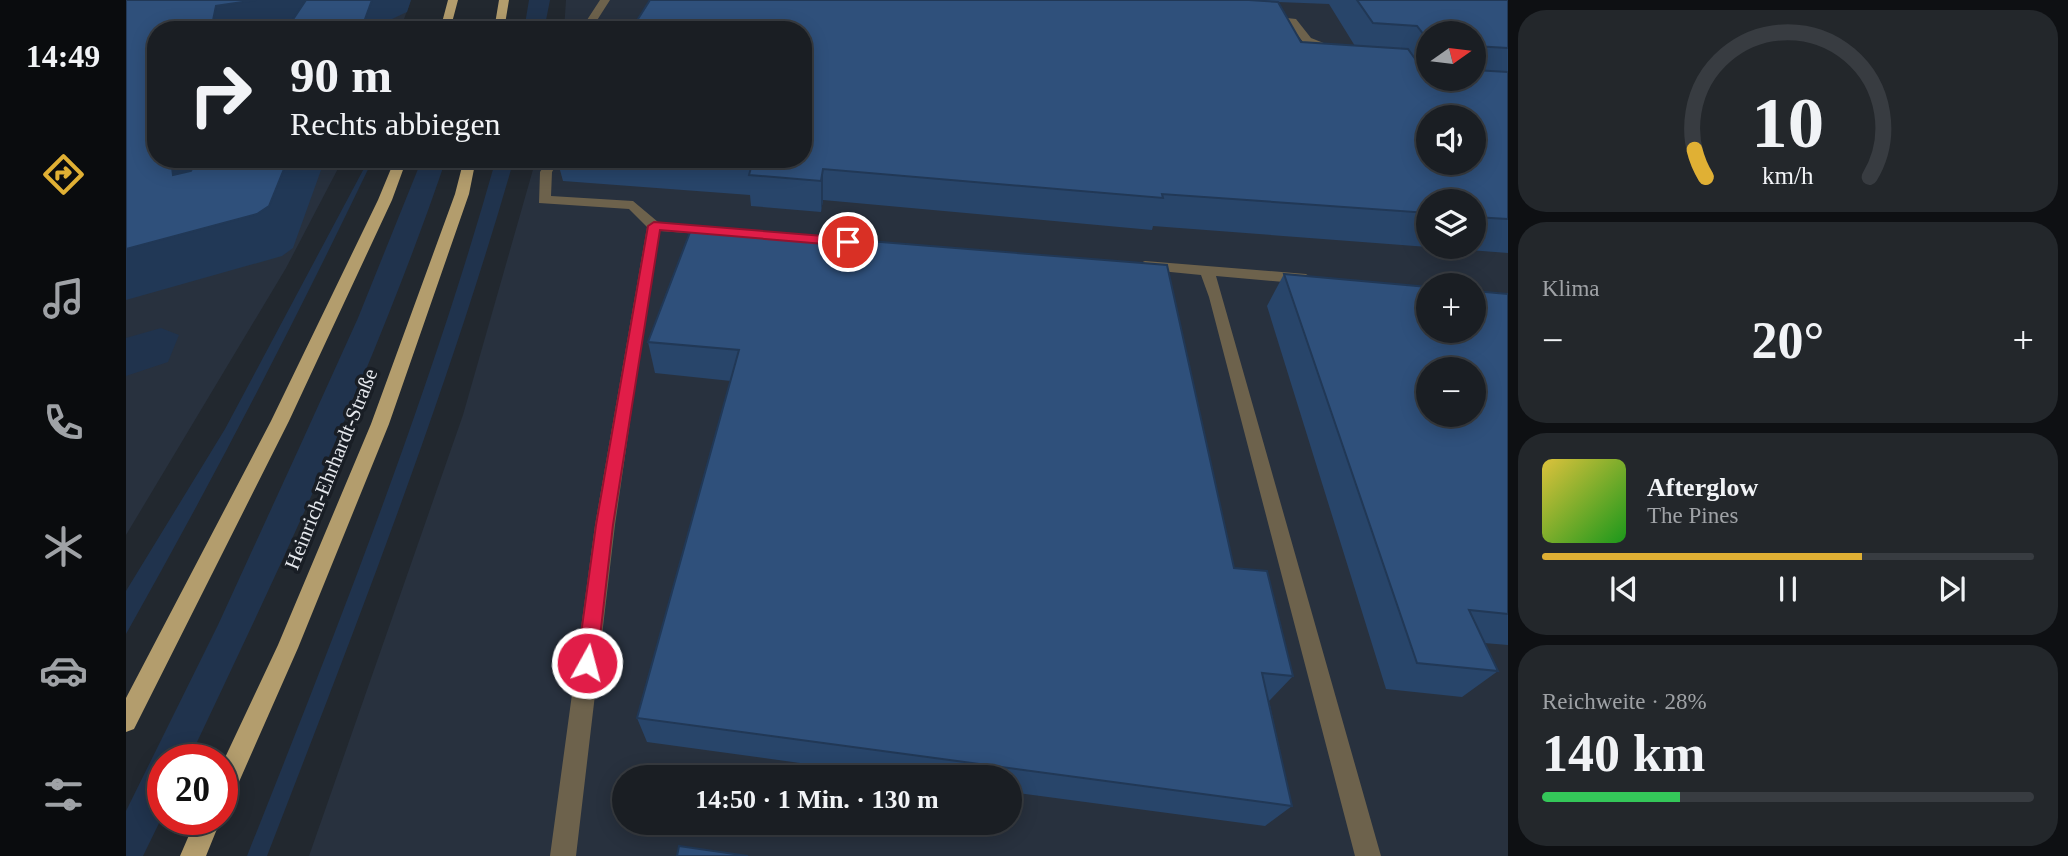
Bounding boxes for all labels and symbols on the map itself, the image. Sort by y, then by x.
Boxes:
north arrow [1416,21,1486,91]
pin [818,212,878,272]
street label: Heinrich-Ehrhardt-Straße [280,365,382,573]
position arrow [550,626,624,700]
speed limit sign: 20 [147,744,238,835]

